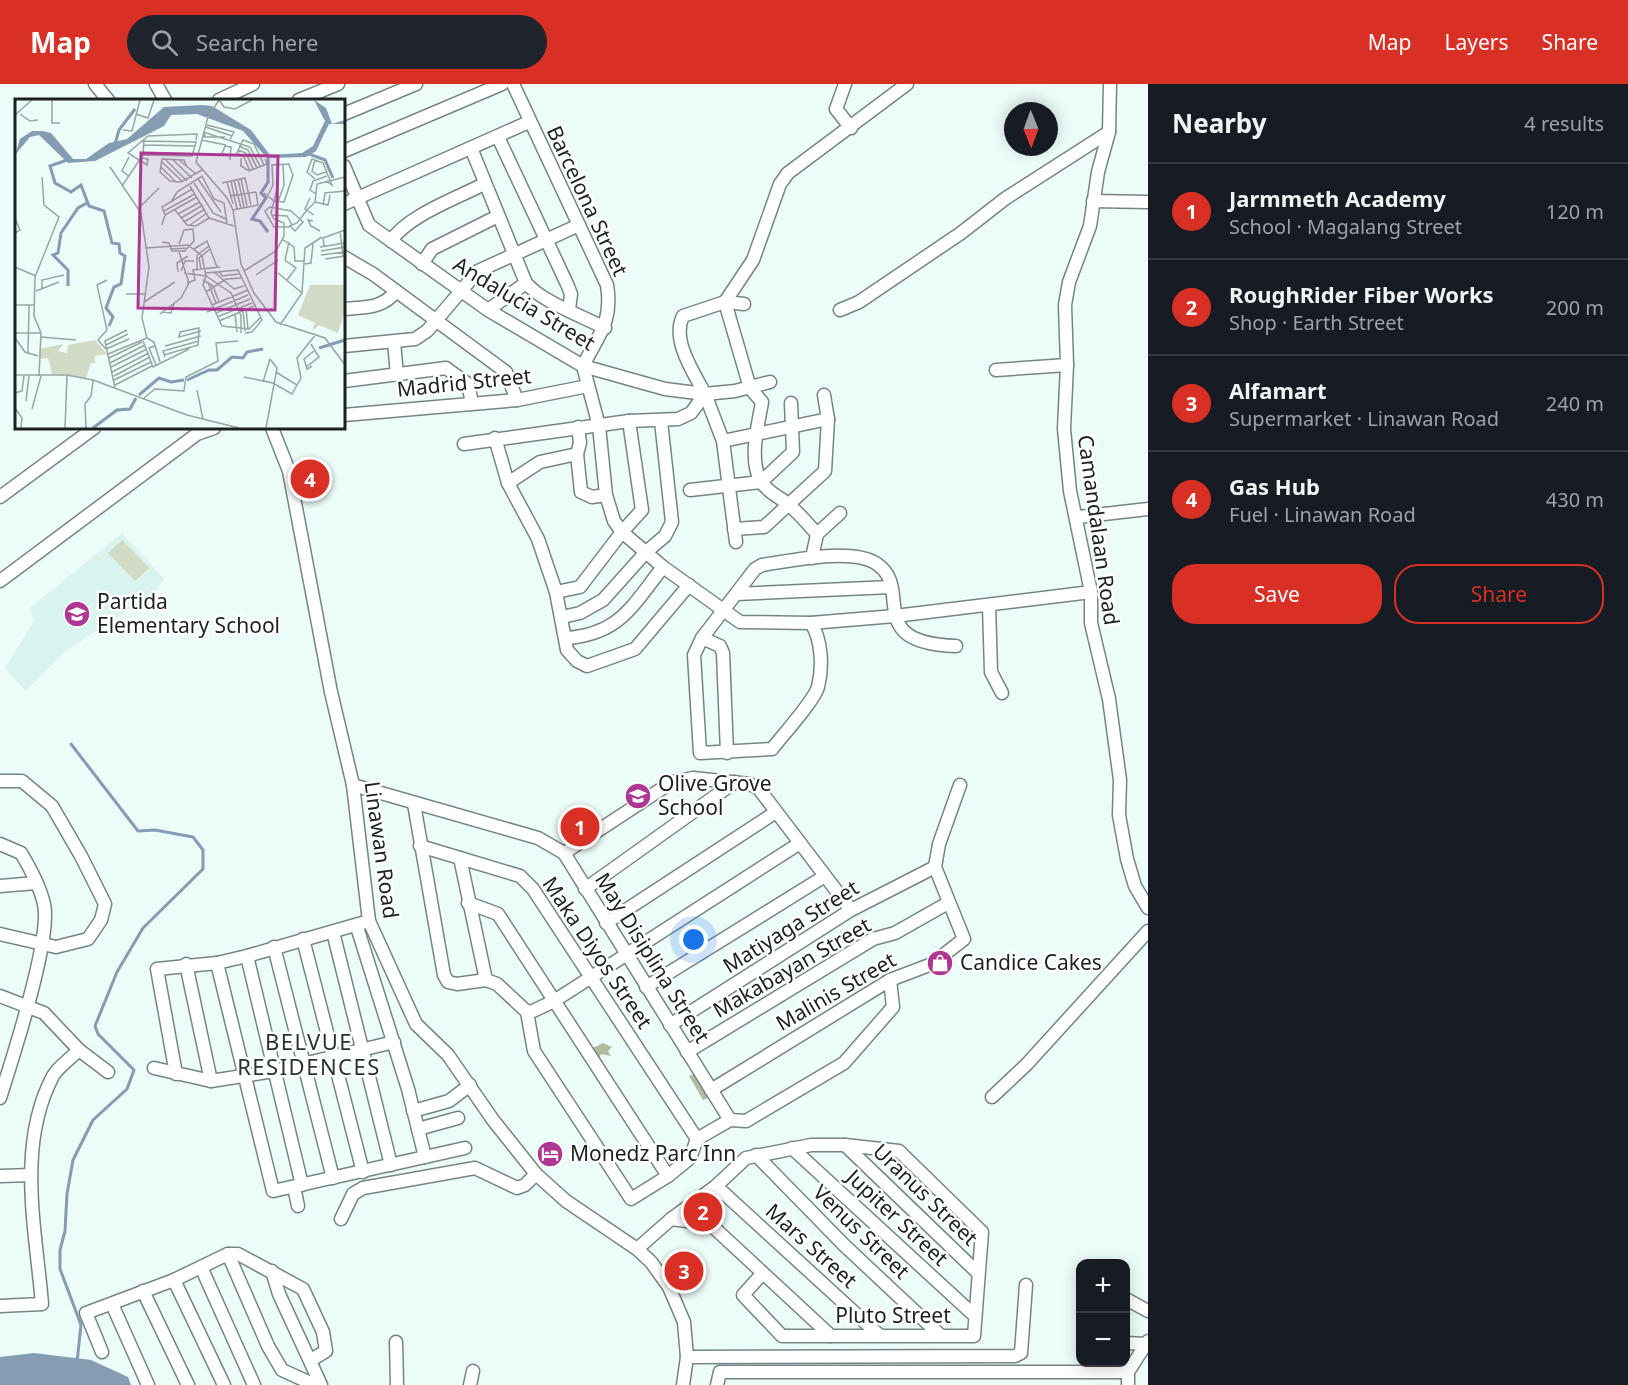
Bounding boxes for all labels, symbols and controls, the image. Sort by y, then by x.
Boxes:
search box [127,15,547,69]
text: Map [30,23,91,61]
icon: search [148,26,181,59]
text: Search here [196,27,318,57]
text: Map [1368,28,1412,56]
text: Layers [1445,28,1509,56]
text: Share [1542,28,1598,56]
inset map [15,99,345,429]
north arrow [1004,102,1058,156]
text: Nearby [1172,105,1267,141]
text: 4 results [1524,110,1604,137]
street label: Barcelona Street [541,121,635,281]
text: Jarmmeth Academy [1229,183,1446,213]
text: 1 [1186,198,1197,225]
text: 120 m [1546,198,1604,225]
text: School · Magalang Street [1229,213,1462,240]
street label: Andalucia Street [448,250,601,357]
text: RoughRider Fiber Works [1229,279,1494,309]
text: 2 [1186,294,1197,321]
text: 200 m [1546,294,1604,321]
text: Shop · Earth Street [1229,309,1404,336]
street label: Madrid Street [395,361,533,403]
text: Alfamart [1229,375,1326,405]
text: 3 [1186,390,1197,417]
text: 240 m [1546,390,1604,417]
text: Supermarket · Linawan Road [1229,405,1499,432]
street label: Camandalaan Road [1072,433,1126,627]
pin: 4 [290,456,330,502]
text: Gas Hub [1229,471,1320,501]
text: 4 [1186,486,1197,513]
text: 430 m [1546,486,1604,513]
text: Fuel · Linawan Road [1229,501,1416,528]
button: Save [1172,564,1382,624]
button: Share [1394,564,1604,624]
place label: Partida Elementary School [97,587,280,639]
school or university icon: Partida Elementary School [62,599,92,629]
place label: Olive Grove School [658,769,772,821]
street label: Linawan Road [358,779,405,920]
school or university icon: Olive Grove School [623,781,653,811]
pin: 1 [560,804,600,850]
street label: May Disiplina Street [589,867,717,1048]
street label: Maka Diyos Street [537,871,659,1034]
street label: Matiyaga Street [717,873,864,979]
street label: Makabayan Street [707,910,876,1024]
your location [679,925,708,954]
street label: Malinis Street [770,945,901,1037]
shop icon: Candice Cakes [925,948,955,978]
place label: Candice Cakes [960,948,1102,976]
district label: BELVUE RESIDENCES [237,1026,381,1081]
street label: Uranus Street [867,1137,984,1252]
hotel icon: Monedz Parc Inn [535,1139,565,1169]
place label: Monedz Parc Inn [570,1139,736,1167]
street label: Jupiter Street [839,1162,955,1272]
street label: Venus Street [807,1178,916,1285]
pin: 2 [684,1190,722,1234]
street label: Mars Street [760,1197,864,1294]
pin: 3 [664,1248,704,1294]
map controls [1076,1259,1130,1367]
button: + [1076,1259,1130,1313]
street label: Pluto Street [835,1301,951,1329]
button: − [1076,1313,1130,1367]

